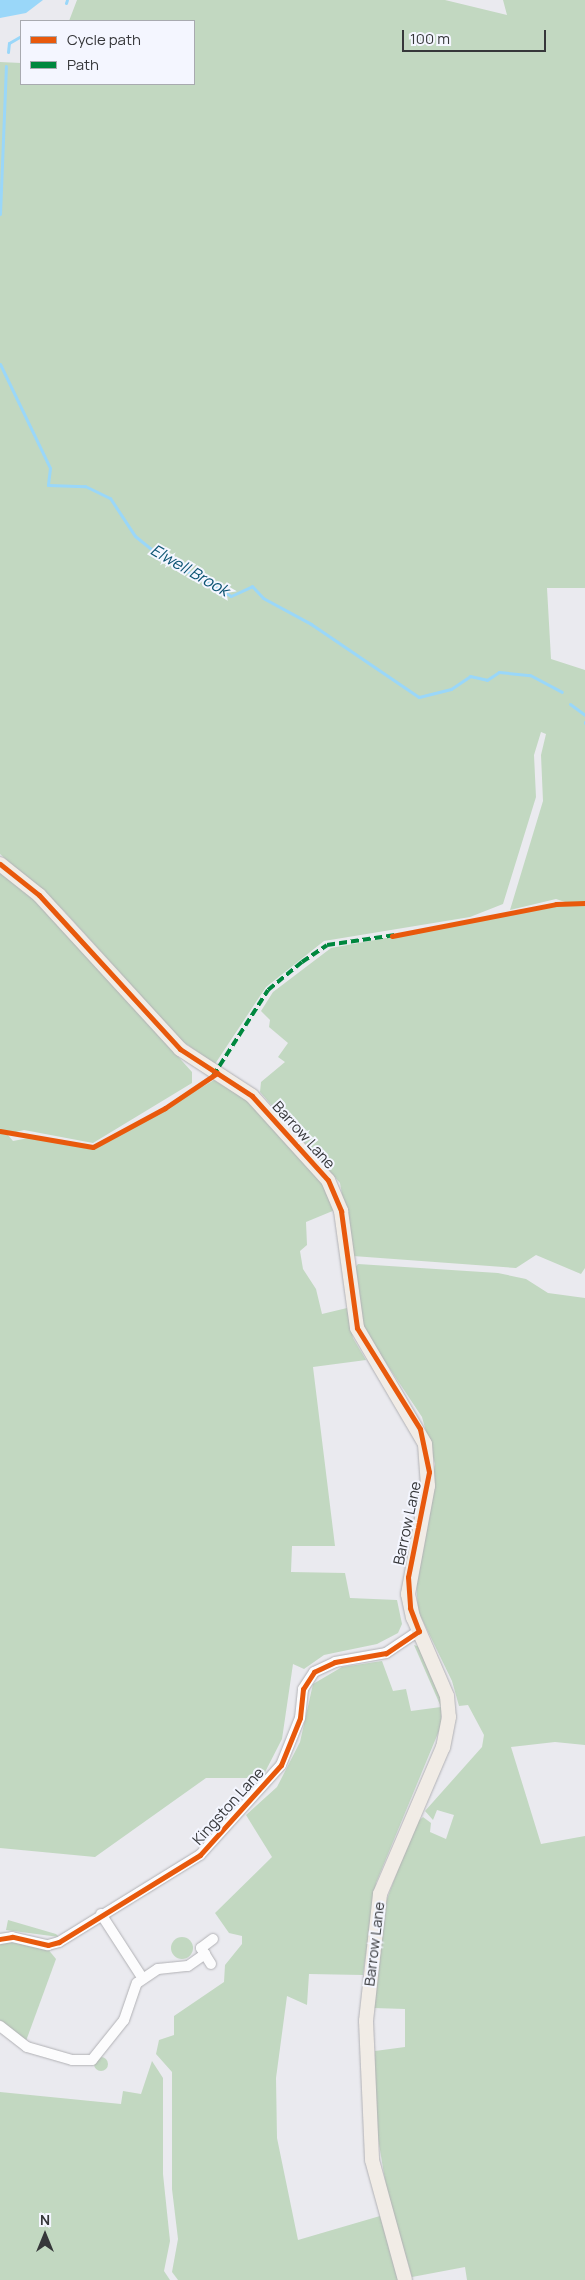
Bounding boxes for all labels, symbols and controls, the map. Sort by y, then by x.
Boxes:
legend [20,20,195,85]
scale bar [405,20,549,52]
text: 100 m [410,28,450,49]
text: Cycle path [67,29,141,50]
text: Path [67,54,99,75]
water label: Elwell Brook [147,540,233,600]
street label: Barrow Lane [269,1097,339,1173]
street label: Barrow Lane [389,1480,425,1566]
street label: Kingston Lane [188,1763,268,1849]
street label: Barrow Lane [360,1901,388,1987]
north arrow [20,2210,70,2260]
text: N [40,2210,50,2229]

